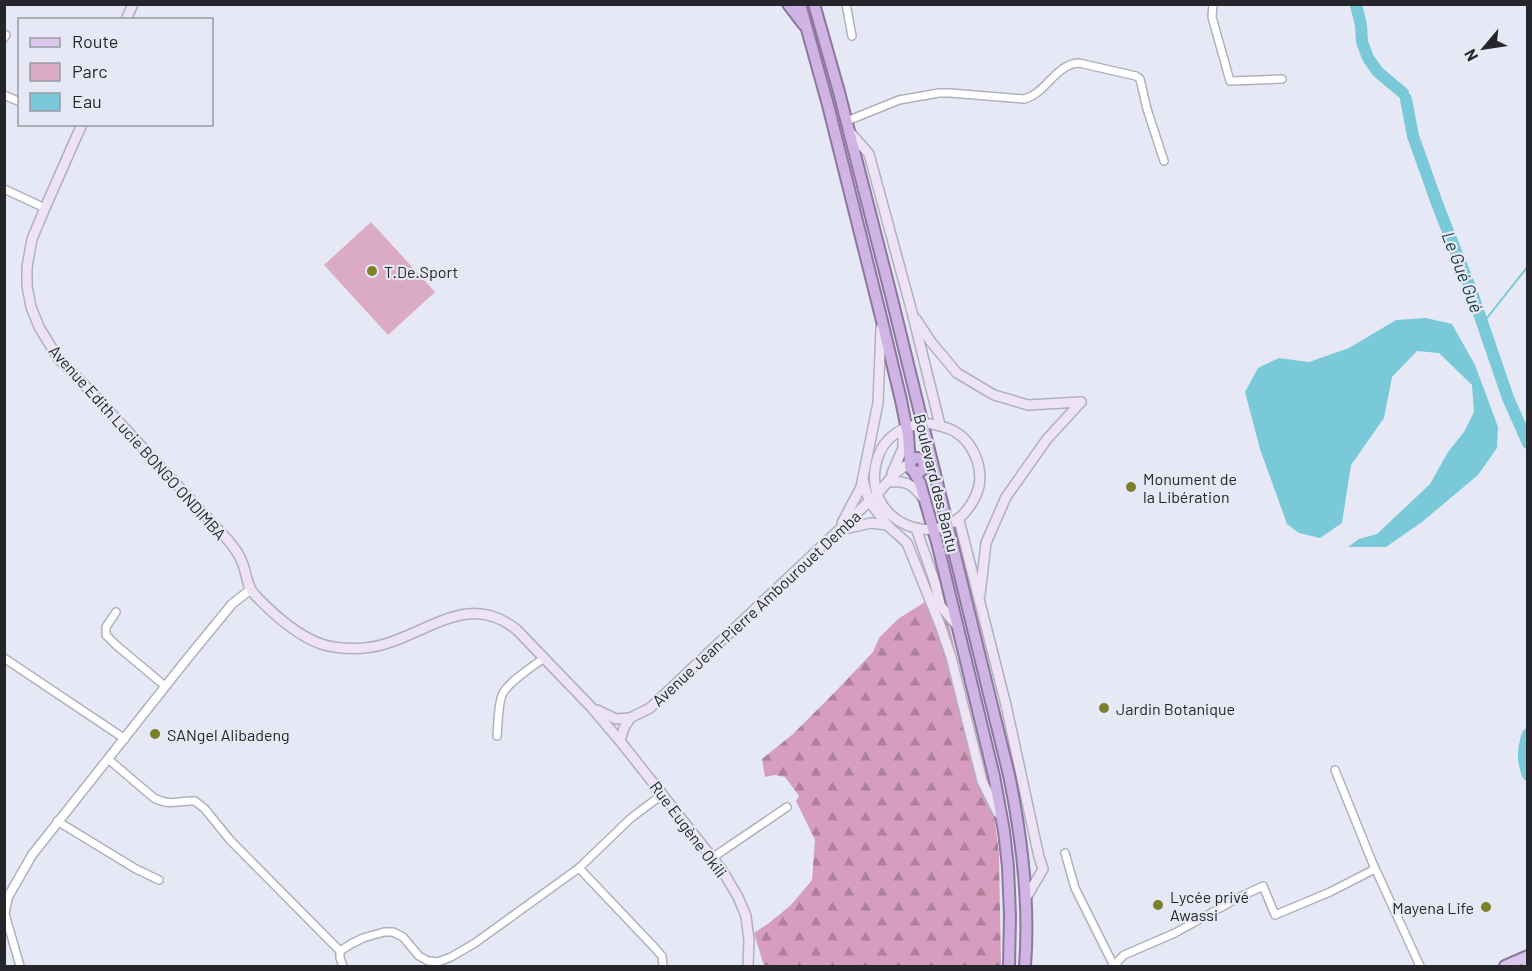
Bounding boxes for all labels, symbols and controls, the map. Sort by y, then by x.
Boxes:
legend [18,18,213,126]
north arrow [1454,18,1514,78]
text: Route [72,30,118,52]
text: N [1460,46,1481,65]
text: Parc [72,60,108,82]
text: Eau [72,90,102,112]
water label: Le Gué Gué [1438,228,1488,316]
place label: T.De.Sport [384,262,458,281]
marker: T.De.Sport [365,264,379,278]
street label: Avenue Edith Lucie BONGO ONDIMBA [46,341,231,543]
street label: Boulevard des Bantu [911,412,963,554]
place label: Monument de la Libération [1143,469,1237,506]
marker: Monument de la Libération [1124,480,1138,494]
street label: Avenue Jean-Pierre Ambourouet Demba [648,506,864,710]
place label: Jardin Botanique [1116,699,1235,718]
marker: Jardin Botanique [1097,701,1111,715]
place label: SANgel Alibadeng [167,725,290,744]
marker: SANgel Alibadeng [148,727,162,741]
street label: Rue Eugène Okili [647,777,731,881]
place label: Lycée privé Awassi [1170,887,1249,924]
marker: Lycée privé Awassi [1151,898,1165,912]
place label: Mayena Life [1392,898,1474,917]
marker: Mayena Life [1479,900,1493,914]

